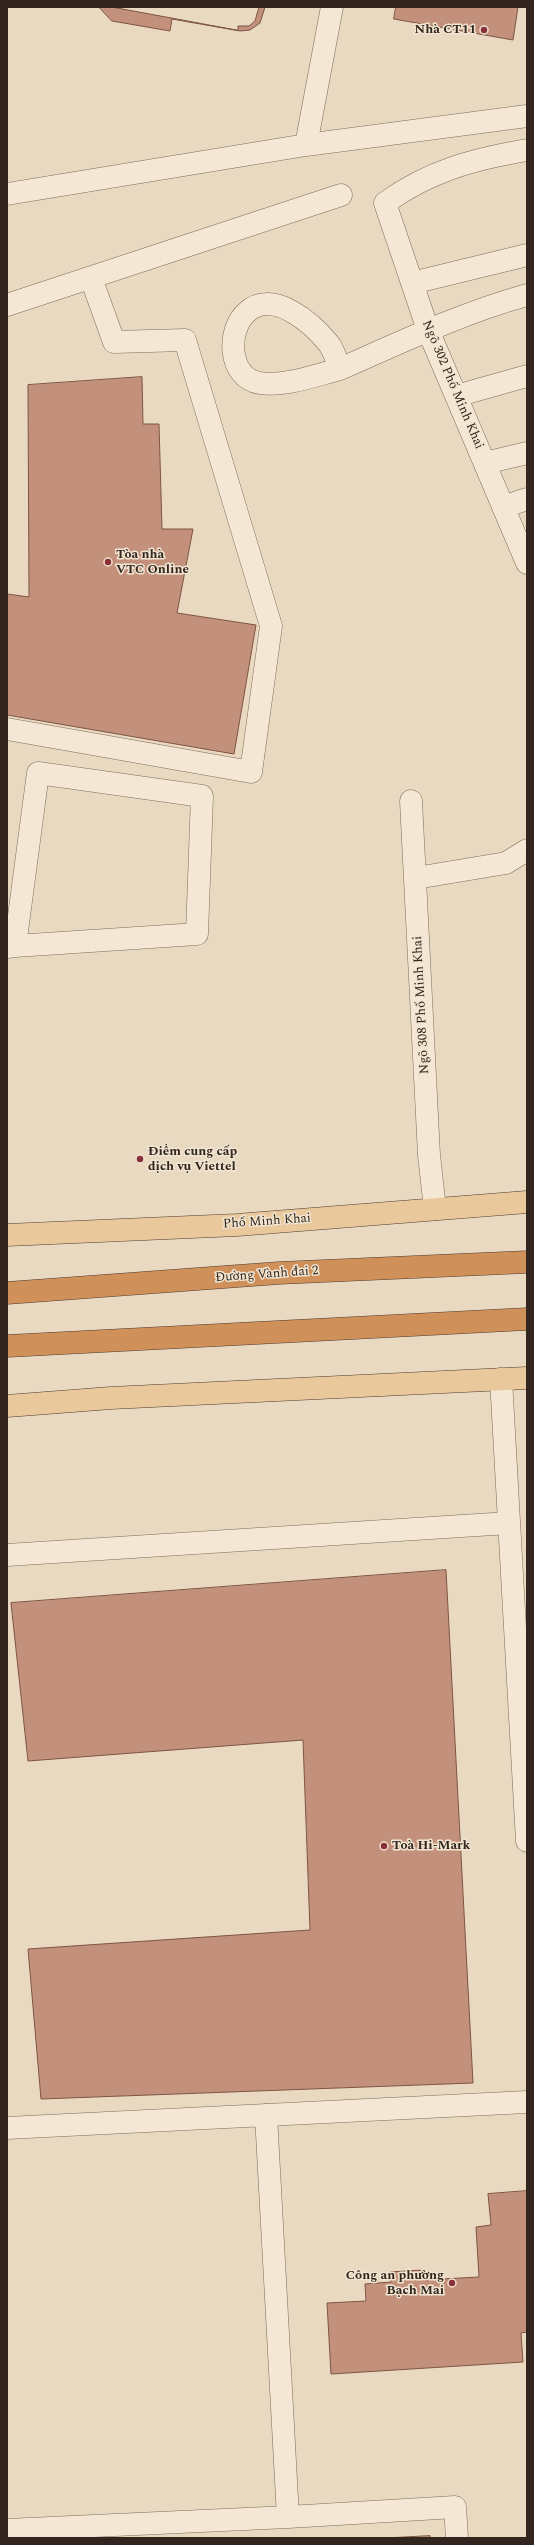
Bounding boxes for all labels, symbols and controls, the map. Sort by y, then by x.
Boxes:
place label: Nhà CT11 [415,22,476,38]
marker: Nhà CT11 [479,25,489,35]
street label: Ngõ 302 Phố Minh Khai [418,318,486,452]
place label: Tòa nhà VTC Online [116,547,189,578]
marker: Tòa nhà VTC Online [103,557,113,567]
street label: Ngõ 308 Phố Minh Khai [411,935,433,1075]
place label: Điểm cung cấp dịch vụ Viettel [148,1144,237,1175]
marker: Điểm cung cấp dịch vụ Viettel [135,1154,145,1164]
street label: Phố Minh Khai [223,1211,311,1233]
street label: Đường Vành đai 2 [215,1264,319,1286]
place label: Toà Hi-Mark [392,1838,470,1854]
marker: Toà Hi-Mark [379,1841,389,1851]
place label: Công an phường Bạch Mai [346,2268,444,2299]
marker: Công an phường Bạch Mai [447,2278,457,2288]

